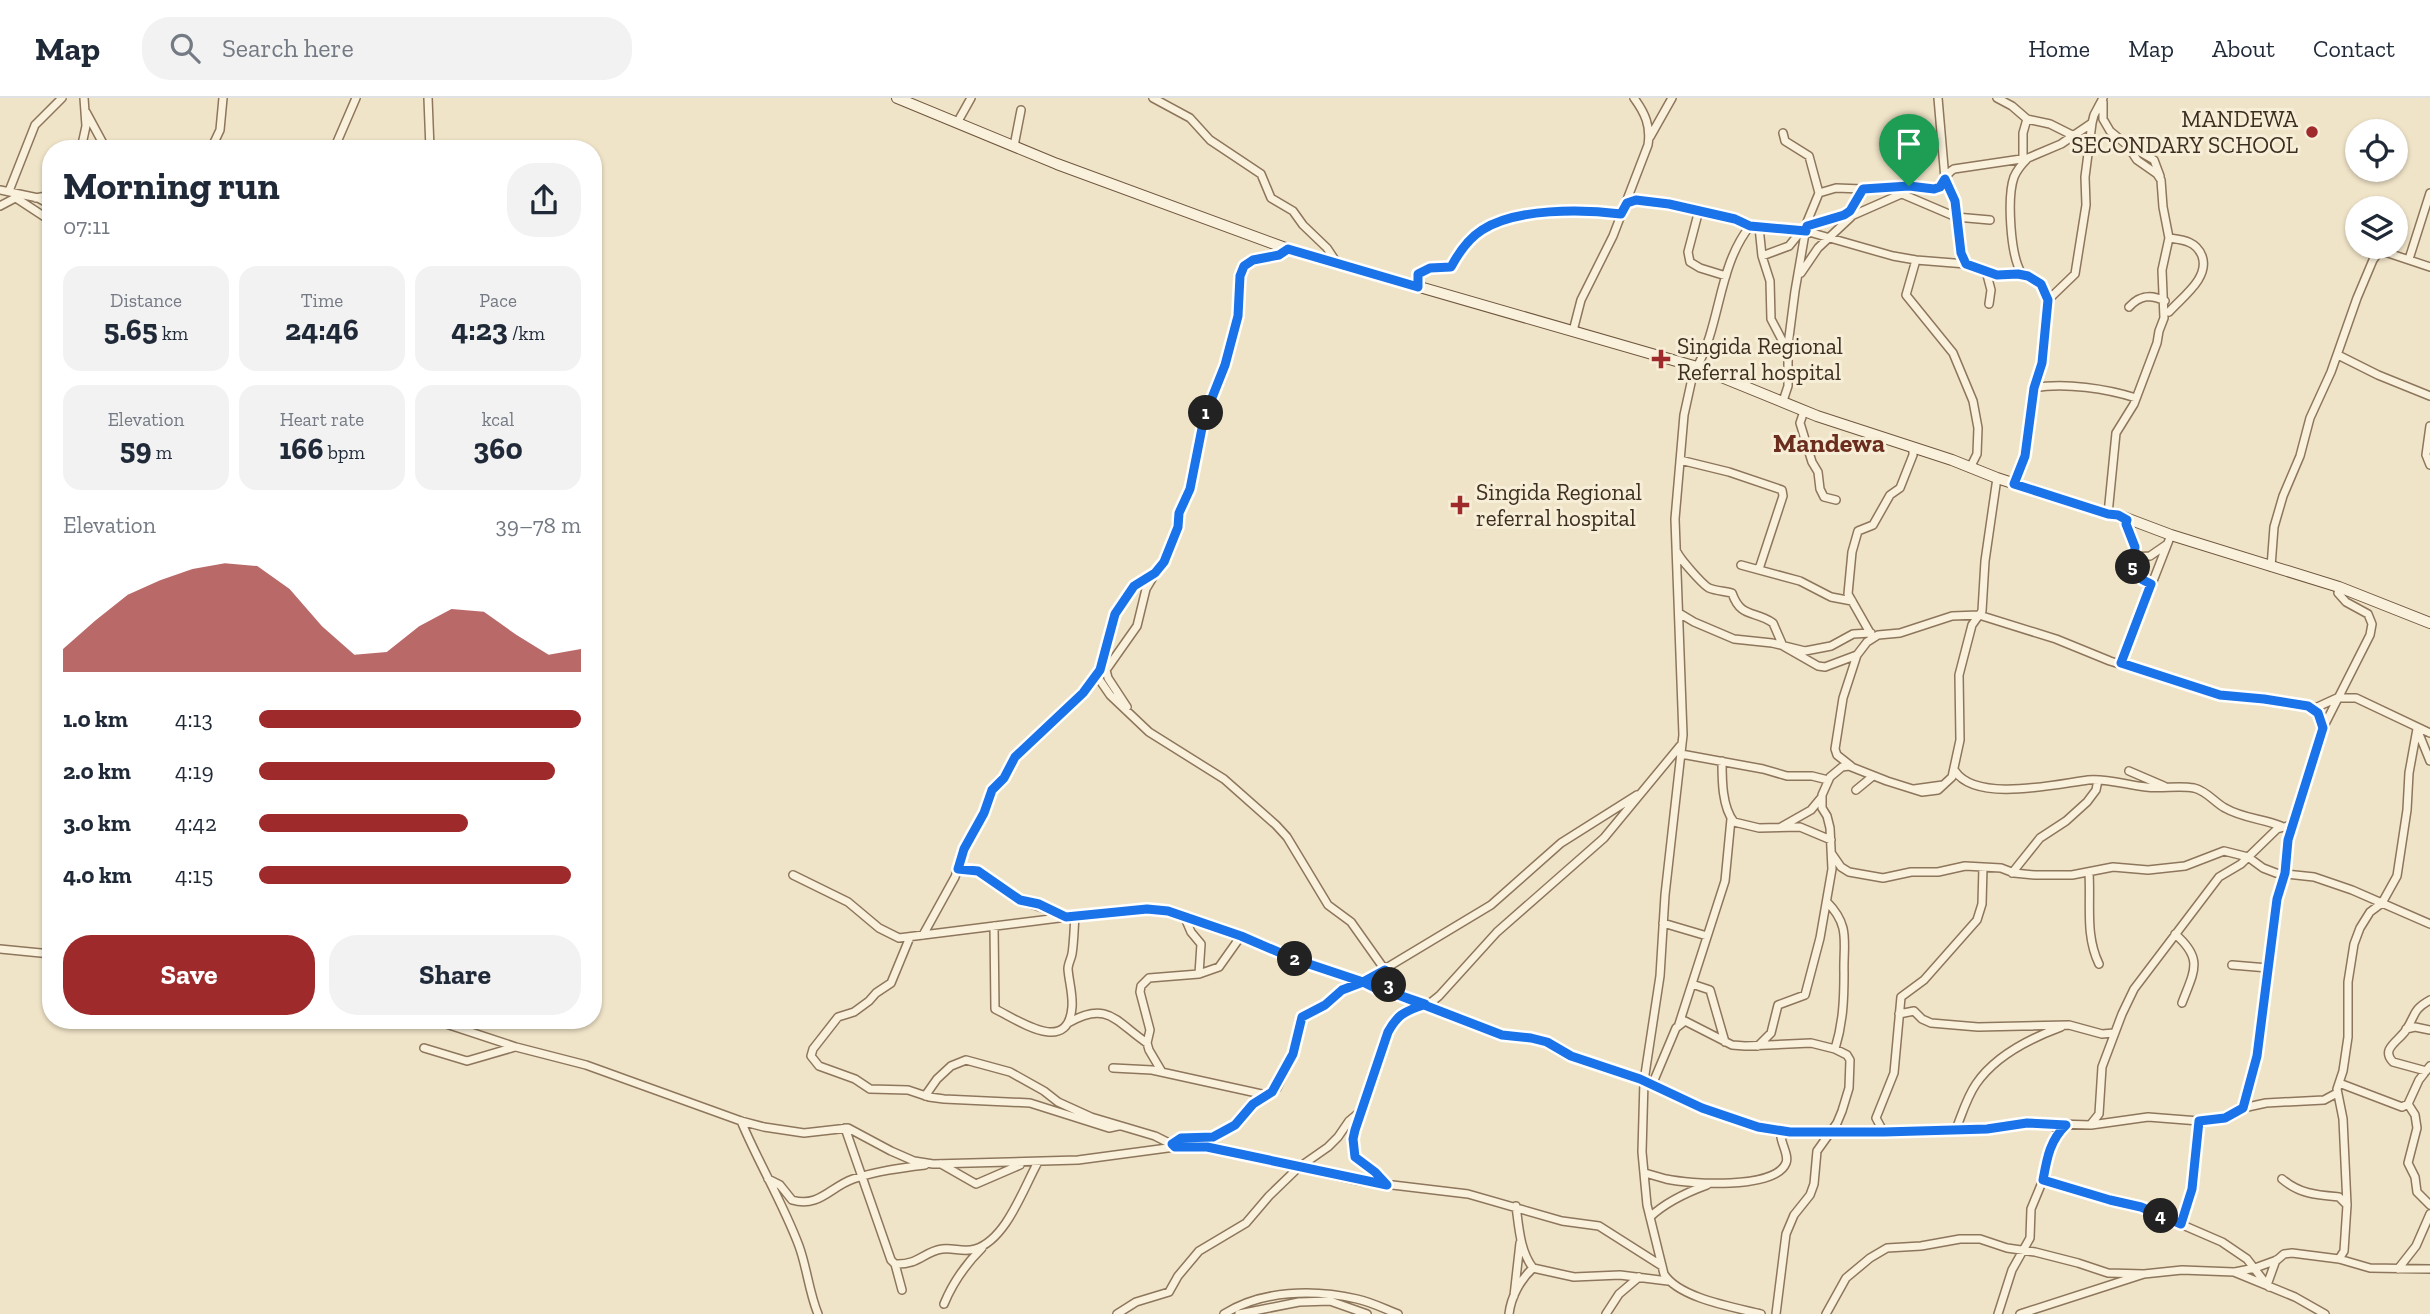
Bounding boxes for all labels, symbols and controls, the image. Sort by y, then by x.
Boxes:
search box [142,17,632,80]
text: Map [35,29,100,68]
icon: search [166,29,204,67]
text: Search here [222,32,354,64]
text: Home [2028,34,2090,63]
text: Map [2128,34,2174,63]
text: About [2212,34,2275,63]
text: Contact [2313,34,2395,63]
place label: MANDEWA SECONDARY SCHOOL [2071,105,2299,159]
pin [1879,114,1939,186]
map controls [2345,119,2408,259]
button: locate [2345,119,2408,182]
marker: MANDEWA SECONDARY SCHOOL [2304,124,2320,140]
icon: arrive [1890,125,1928,163]
text: Morning run [63,163,280,209]
button: share [507,163,581,237]
button: layers [2345,196,2408,259]
text: 07:11 [63,212,110,240]
text: Distance [110,289,182,312]
text: Time [301,289,343,312]
text: Pace [479,289,517,312]
text: 5.65 [104,312,158,348]
text: 24:46 [285,312,359,348]
text: 4:23 [451,312,508,348]
text: km [158,322,188,345]
text: /km [508,322,545,345]
place label: Singida Regional Referral hospital [1677,332,1843,386]
marker: Singida Regional Referral hospital [1651,349,1671,369]
pin: 1 [1188,396,1224,430]
text: 1 [1202,401,1209,424]
text: Elevation [108,408,184,431]
text: Heart rate [280,408,364,431]
text: kcal [482,408,514,431]
district label: Mandewa [1773,427,1885,459]
text: 59 [120,431,152,467]
text: 166 [279,431,323,467]
text: 360 [473,431,523,467]
text: m [152,441,172,464]
text: bpm [323,441,365,464]
place label: Singida Regional referral hospital [1476,478,1642,532]
marker: Singida Regional referral hospital [1450,495,1470,515]
text: Elevation [63,511,156,539]
text: 39–78 m [495,511,581,539]
pin: 5 [2116,550,2150,584]
text: 5 [2128,555,2137,578]
text: 1.0 km [63,705,128,733]
text: 4:13 [175,705,213,733]
text: 2.0 km [63,757,131,785]
text: 4:19 [175,757,214,785]
text: 3.0 km [63,809,131,837]
text: 4:42 [175,809,217,837]
text: 4.0 km [63,861,132,889]
text: 4:15 [175,861,213,889]
button: Save [63,935,315,1015]
button: Share [329,935,581,1015]
pin: 2 [1278,942,1312,976]
text: 2 [1289,947,1300,970]
pin: 3 [1372,968,1406,1002]
text: 3 [1383,973,1394,996]
pin: 4 [2144,1198,2178,1234]
text: 4 [2155,1204,2166,1227]

